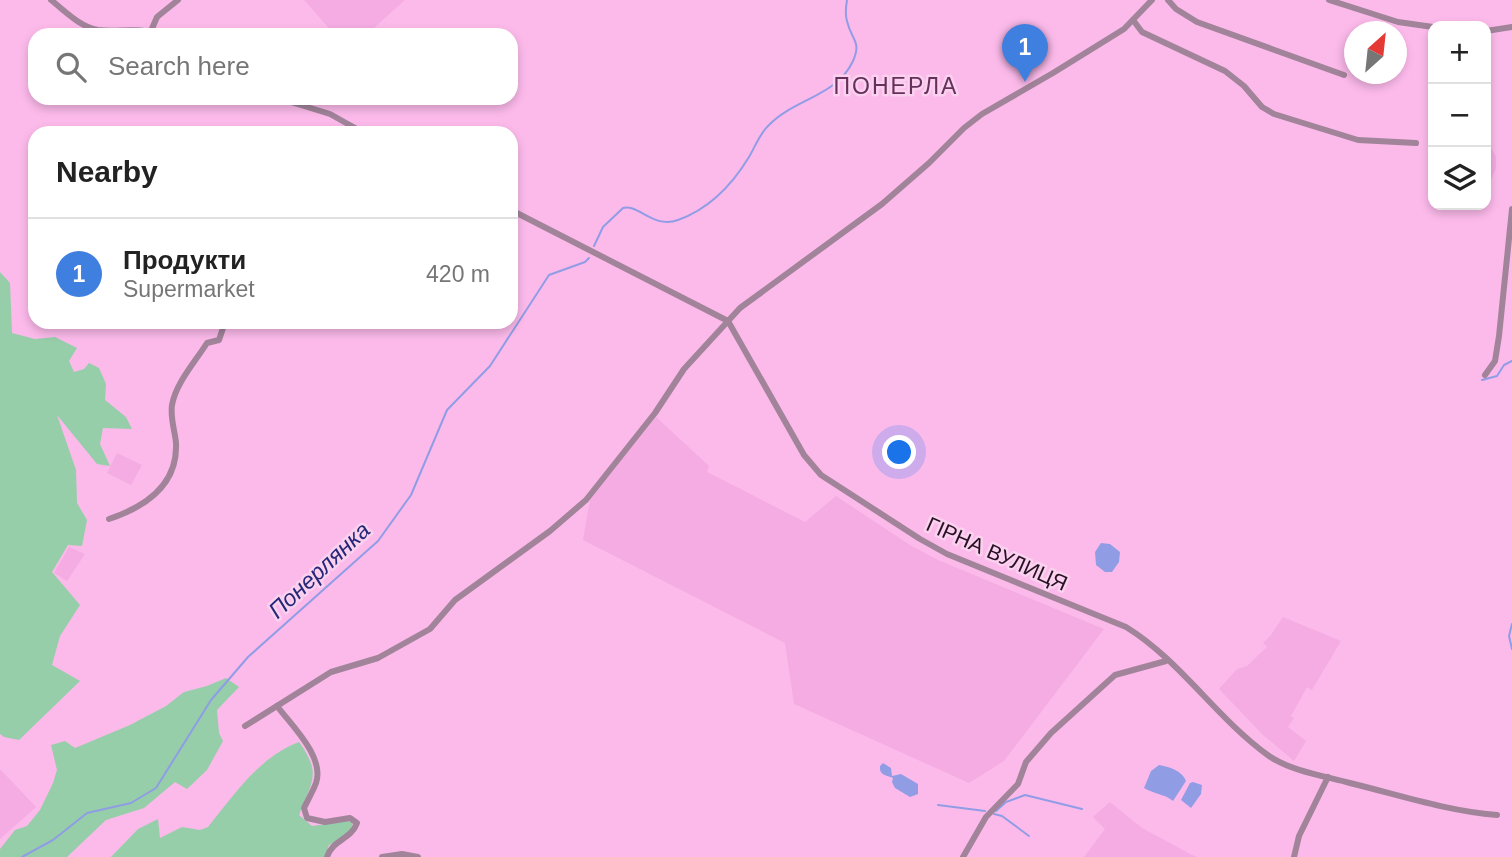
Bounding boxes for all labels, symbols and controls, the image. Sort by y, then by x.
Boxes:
north arrow [1344,21,1407,84]
map controls [1428,21,1491,210]
button: + [1428,21,1491,84]
pin: 1 [1002,24,1048,82]
search box [28,28,518,105]
icon: search [52,48,90,86]
text: Search here [108,51,250,81]
district label: ПОНЕРЛА [834,73,958,99]
button: − [1428,84,1491,147]
button: layers [1428,147,1491,210]
text: Nearby [56,155,158,188]
text: Продукти [123,245,246,275]
text: 1 [73,261,85,287]
text: 420 m [426,261,490,287]
text: Supermarket [123,276,255,302]
your location [882,435,916,469]
street label: ГІРНА ВУЛИЦЯ [923,512,1071,595]
water label: Понерлянка [263,517,375,623]

